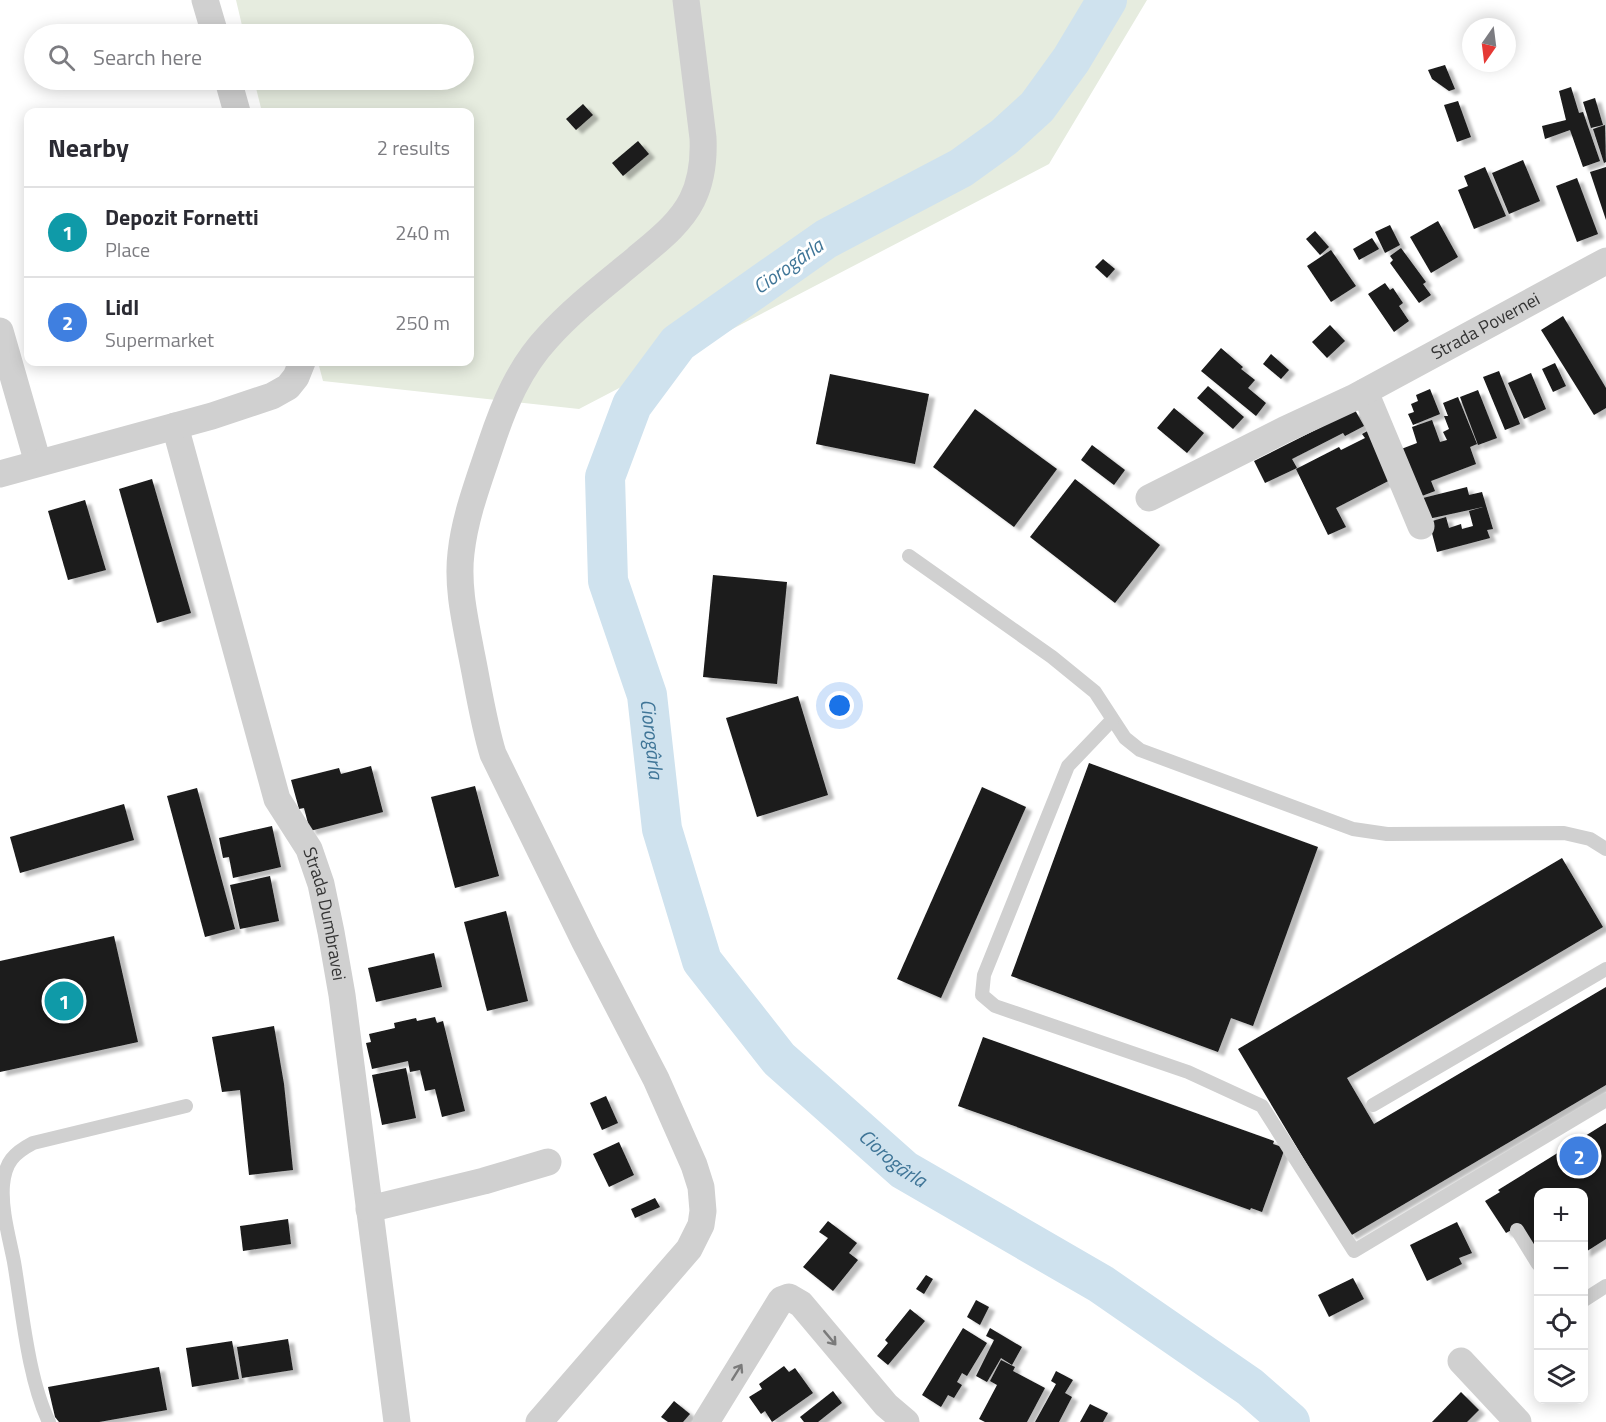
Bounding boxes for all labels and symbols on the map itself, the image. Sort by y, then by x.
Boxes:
north arrow [1462,18,1516,72]
water label: Ciorogârla [746,229,830,301]
street label: Strada Povernei [1426,285,1545,366]
your location [825,691,854,720]
water label: Ciorogârla [633,698,672,782]
street label: Strada Dumbravei [296,843,353,983]
pin: 1 [44,978,84,1024]
water label: Ciorogârla [852,1121,934,1195]
pin: 2 [1560,1134,1598,1178]
one-way arrow [823,1330,836,1346]
one-way arrow [730,1364,743,1381]

